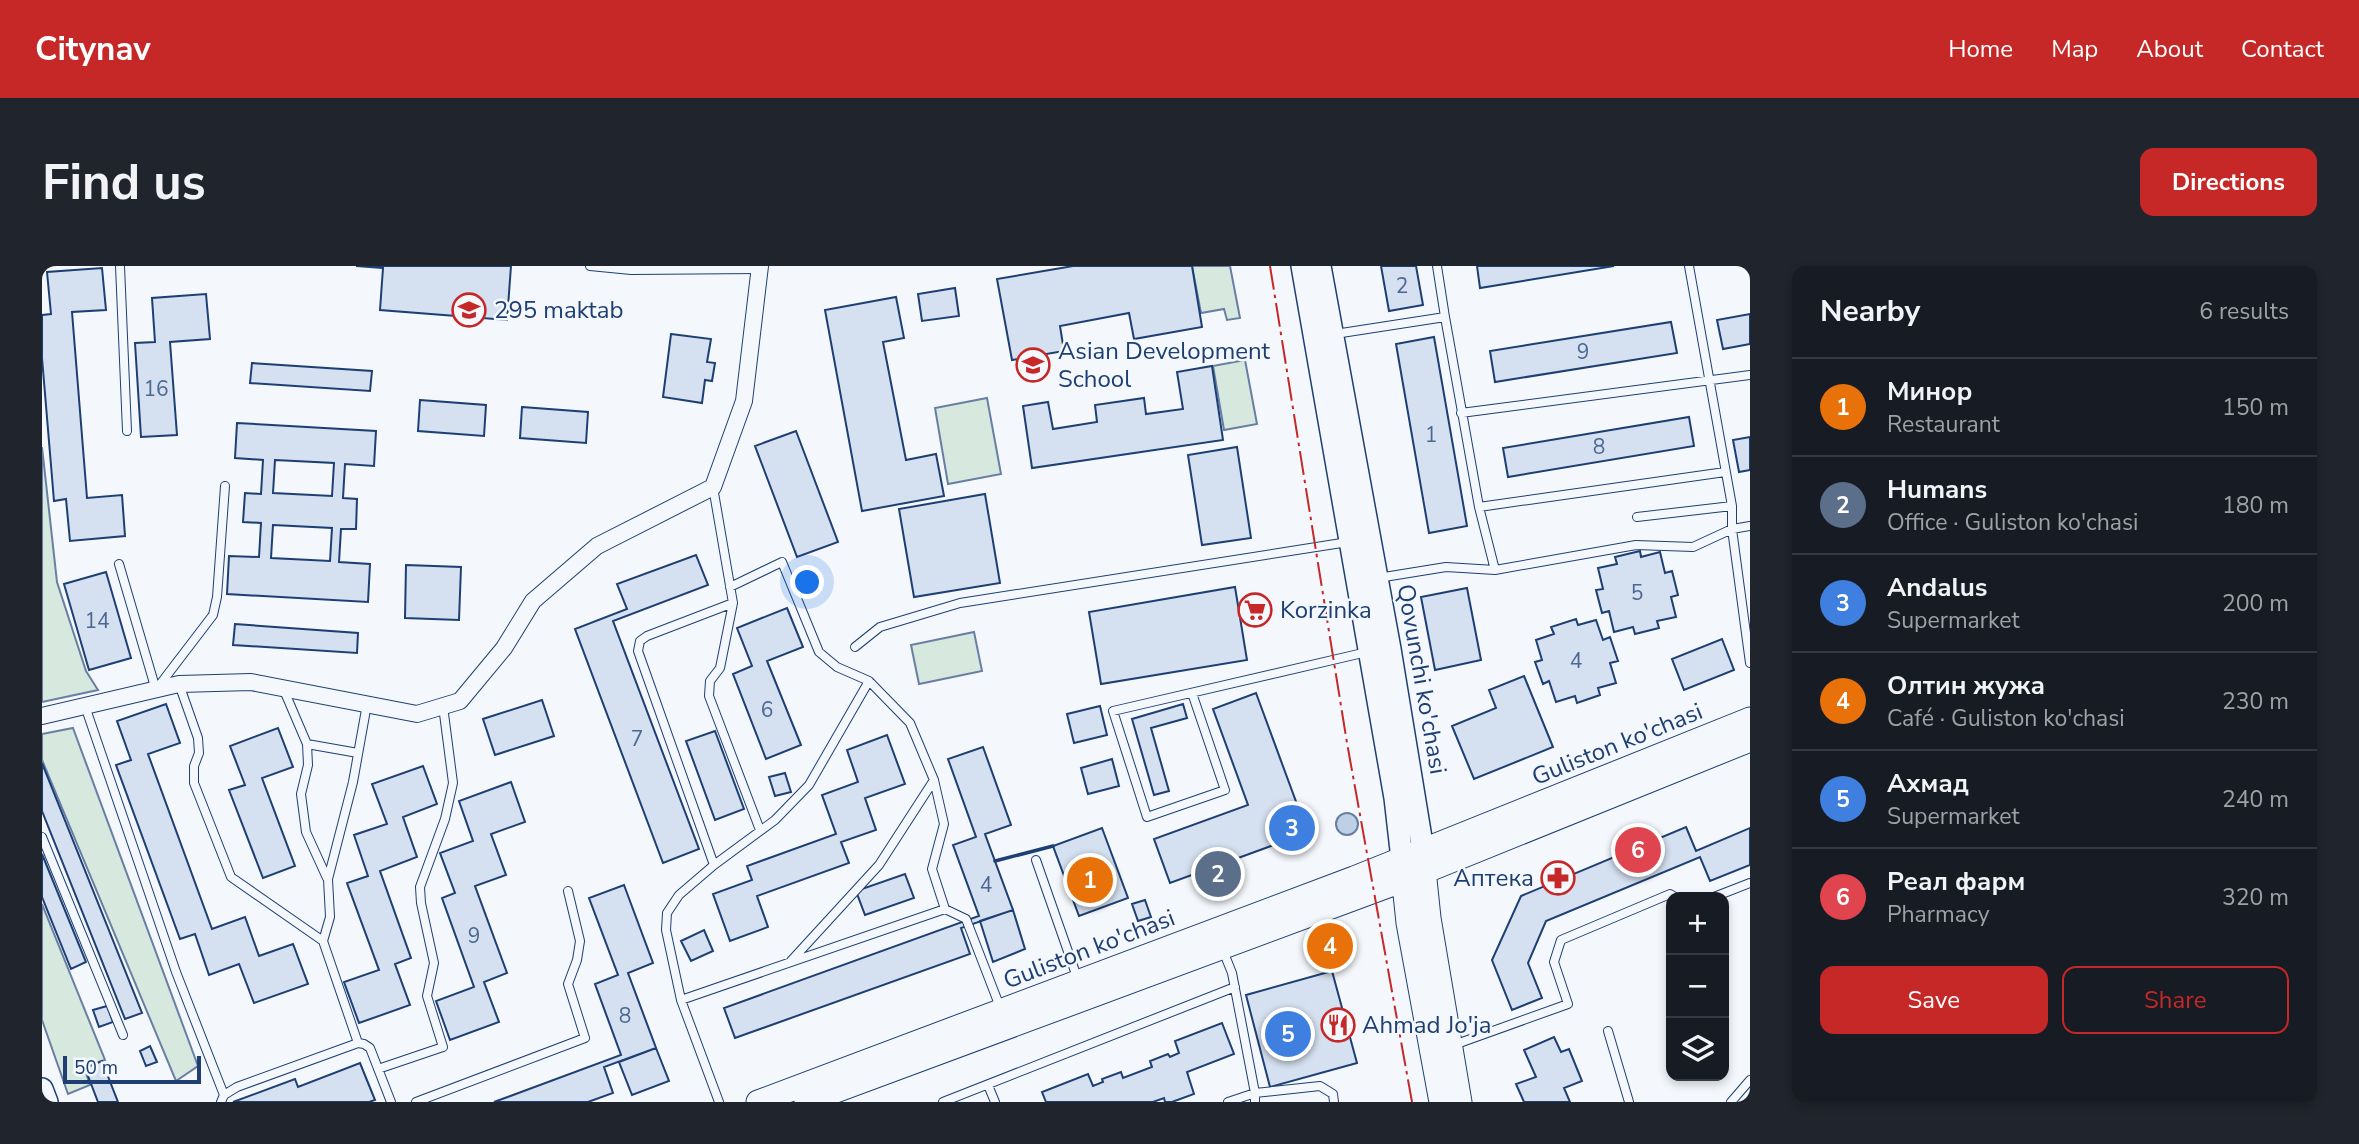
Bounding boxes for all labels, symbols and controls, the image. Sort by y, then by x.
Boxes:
text: Citynav [35,27,151,72]
text: Home [1948,33,2013,65]
text: Map [2051,33,2098,65]
text: About [2136,33,2203,65]
text: Contact [2241,33,2324,65]
button: Directions [2140,148,2317,216]
text: Find us [42,149,206,216]
house number: 2 [1396,272,1408,300]
school or university icon: 295 maktab [450,291,488,329]
text: Nearby [1820,291,1920,332]
place label: 295 maktab [494,294,623,326]
text: 6 results [2199,296,2289,327]
place label: Asian Development School [1058,335,1271,395]
house number: 9 [1577,338,1589,366]
school or university icon: Asian Development School [1014,346,1052,384]
text: Минор [1887,374,1972,409]
house number: 16 [143,375,169,403]
text: 1 [1836,392,1850,423]
text: 150 m [2222,392,2289,423]
text: Restaurant [1887,409,2000,440]
house number: 1 [1425,421,1437,449]
house number: 8 [1593,433,1605,461]
text: Humans [1887,472,1987,507]
text: 2 [1836,490,1850,521]
text: 180 m [2222,490,2289,521]
text: Office · Guliston ko'chasi [1887,507,2138,538]
your location [790,565,824,599]
text: Andalus [1887,570,1987,605]
house number: 5 [1631,579,1643,607]
street label: Qovunchi ko'chasi [1390,581,1454,777]
text: 3 [1836,588,1850,619]
text: 200 m [2222,588,2289,619]
supermarket icon: Korzinka [1236,591,1274,629]
place label: Korzinka [1280,594,1372,626]
text: Supermarket [1887,605,2020,636]
house number: 14 [84,607,110,635]
house number: 4 [1570,647,1582,675]
text: Олтин жужа [1887,668,2045,703]
text: 4 [1836,686,1850,717]
text: 230 m [2222,686,2289,717]
street label: Guliston ko'chasi [1527,695,1707,793]
house number: 6 [761,696,773,724]
text: Café · Guliston ko'chasi [1887,703,2125,734]
house number: 7 [631,725,643,753]
text: Ахмад [1887,766,1969,801]
text: 5 [1836,784,1850,815]
text: 240 m [2222,784,2289,815]
text: Supermarket [1887,801,2020,832]
pin: 3 [1269,802,1315,854]
pin: 6 [1615,824,1661,876]
pin: 2 [1195,848,1241,900]
pin: 1 [1067,854,1113,906]
pharmacy icon: Аптека [1539,859,1577,897]
place label: Аптека [1453,862,1534,894]
text: Реал фарм [1887,864,2025,899]
house number: 4 [980,871,992,899]
text: 6 [1836,882,1850,913]
text: 320 m [2222,882,2289,913]
map controls [1666,892,1729,1081]
button: + [1666,892,1729,955]
text: Pharmacy [1887,899,1989,930]
street label: Guliston ko'chasi [999,902,1179,996]
pin: 4 [1307,920,1353,972]
house number: 9 [468,922,480,950]
button: − [1666,955,1729,1018]
button: Save [1820,966,2048,1034]
button: Share [2062,966,2289,1034]
house number: 8 [619,1002,631,1030]
restaurant icon: Ahmad Jo'ja [1319,1006,1357,1044]
pin: 5 [1265,1008,1311,1060]
place label: Ahmad Jo'ja [1362,1009,1491,1041]
button: layers [1666,1018,1729,1081]
scale bar [63,1053,201,1085]
text: 50 m [74,1055,118,1081]

